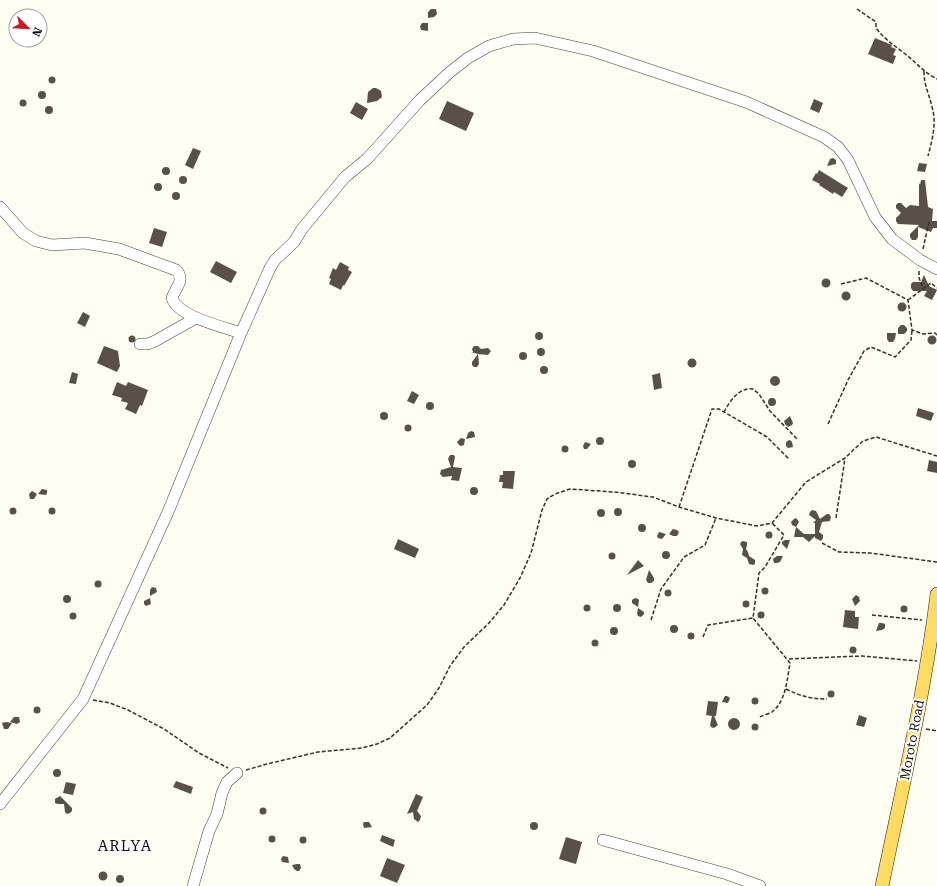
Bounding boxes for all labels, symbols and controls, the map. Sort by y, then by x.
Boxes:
north arrow [8,8,48,48]
text: N [29,25,44,39]
street label: Moroto Road [897,698,927,781]
district label: ARLYA [98,837,152,855]

